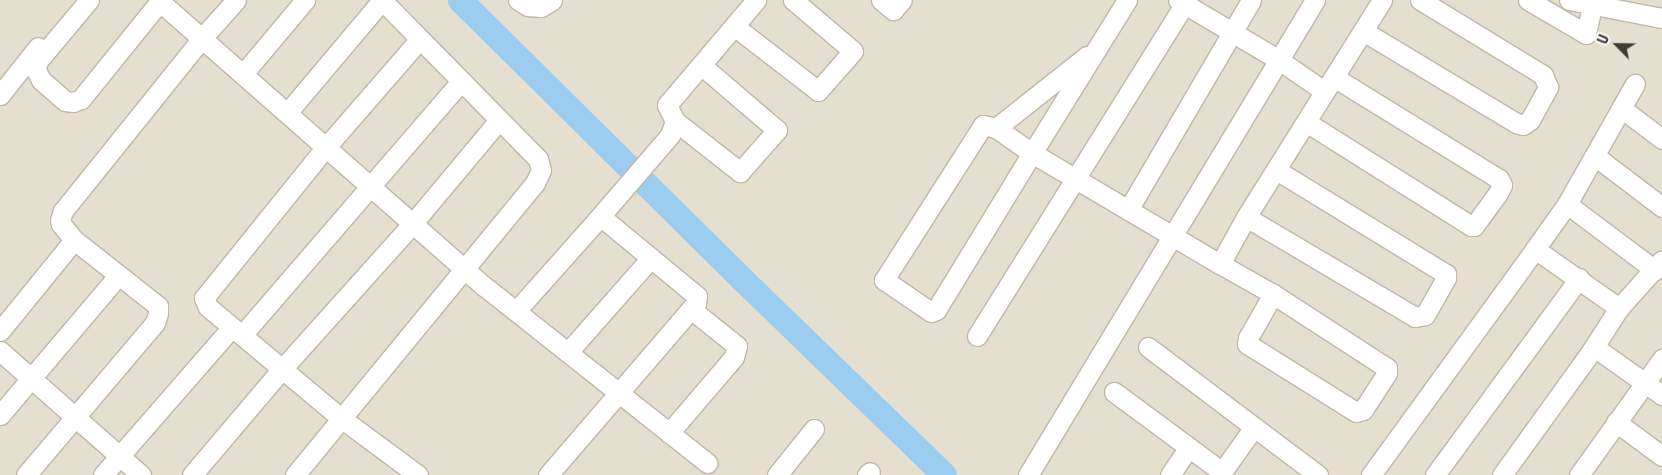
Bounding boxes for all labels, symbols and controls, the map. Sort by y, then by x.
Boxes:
north arrow [1592,20,1642,70]
text: U [1594,32,1612,46]

